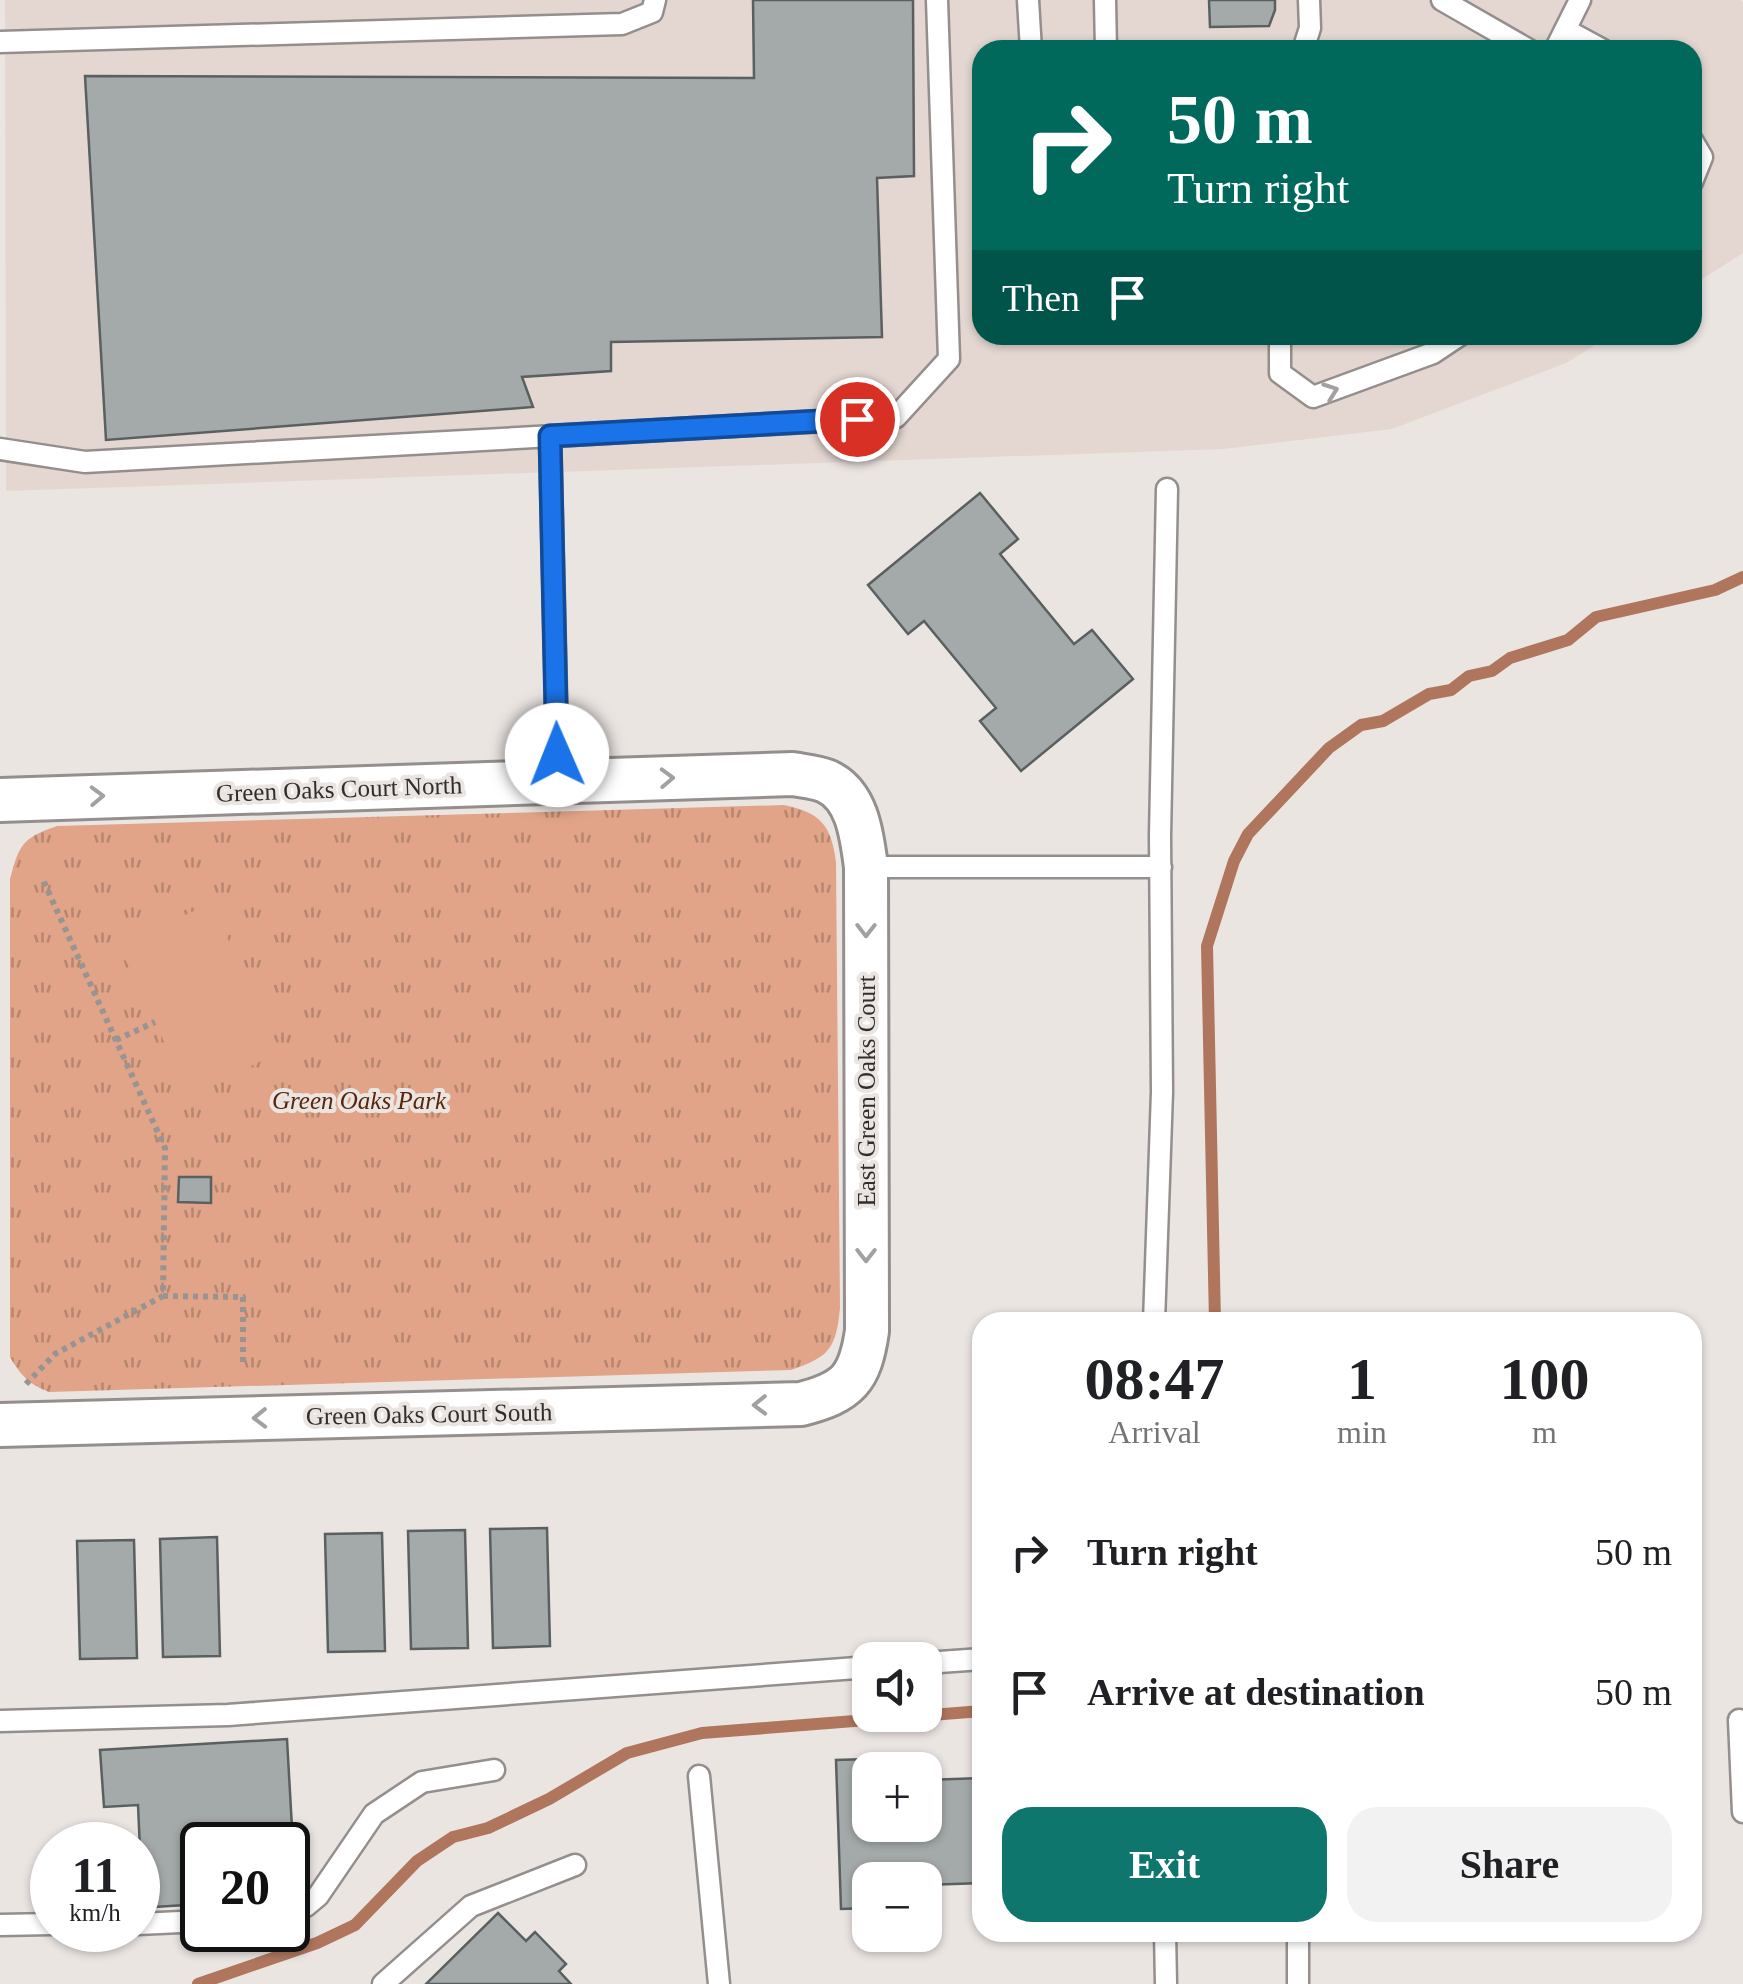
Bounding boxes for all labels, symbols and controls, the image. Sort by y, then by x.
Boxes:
icon: right [1002,80,1132,210]
text: 50 m [1167,81,1313,158]
text: Turn right [1167,163,1349,213]
icon: arrive [1100,270,1155,325]
text: Then [1002,277,1080,319]
pin [815,377,900,462]
one-way arrow [1321,382,1338,402]
icon: arrive [830,392,885,447]
position arrow [505,703,609,807]
one-way arrow [660,767,676,788]
street label: Green Oaks Court North [215,771,463,807]
one-way arrow [90,786,106,807]
one-way arrow [855,924,877,939]
street label: East Green Oaks Court [853,975,880,1207]
park label: Green Oaks Park [272,1087,447,1114]
one-way arrow [856,1248,877,1264]
text: 08:47 [1085,1346,1225,1412]
text: 1 [1347,1346,1377,1412]
text: 100 [1499,1346,1589,1412]
one-way arrow [751,1395,767,1416]
street label: Green Oaks Court South [306,1398,553,1430]
one-way arrow [251,1408,267,1429]
text: Arrival [1108,1414,1201,1450]
text: min [1337,1414,1387,1450]
text: m [1532,1414,1557,1450]
icon: right [1002,1525,1057,1580]
text: Turn right [1087,1531,1258,1573]
text: 50 m [1595,1531,1672,1573]
map controls [852,1642,942,1952]
button: sound [852,1642,942,1732]
icon: arrive [1002,1665,1057,1720]
text: Arrive at destination [1087,1671,1425,1713]
text: 50 m [1595,1671,1672,1713]
button: + [852,1752,942,1842]
button: Exit [1002,1807,1327,1922]
button: Share [1347,1807,1672,1922]
speed limit sign: 20 [180,1822,310,1952]
text: 11 [71,1847,119,1903]
button: − [852,1862,942,1952]
text: km/h [69,1899,121,1926]

